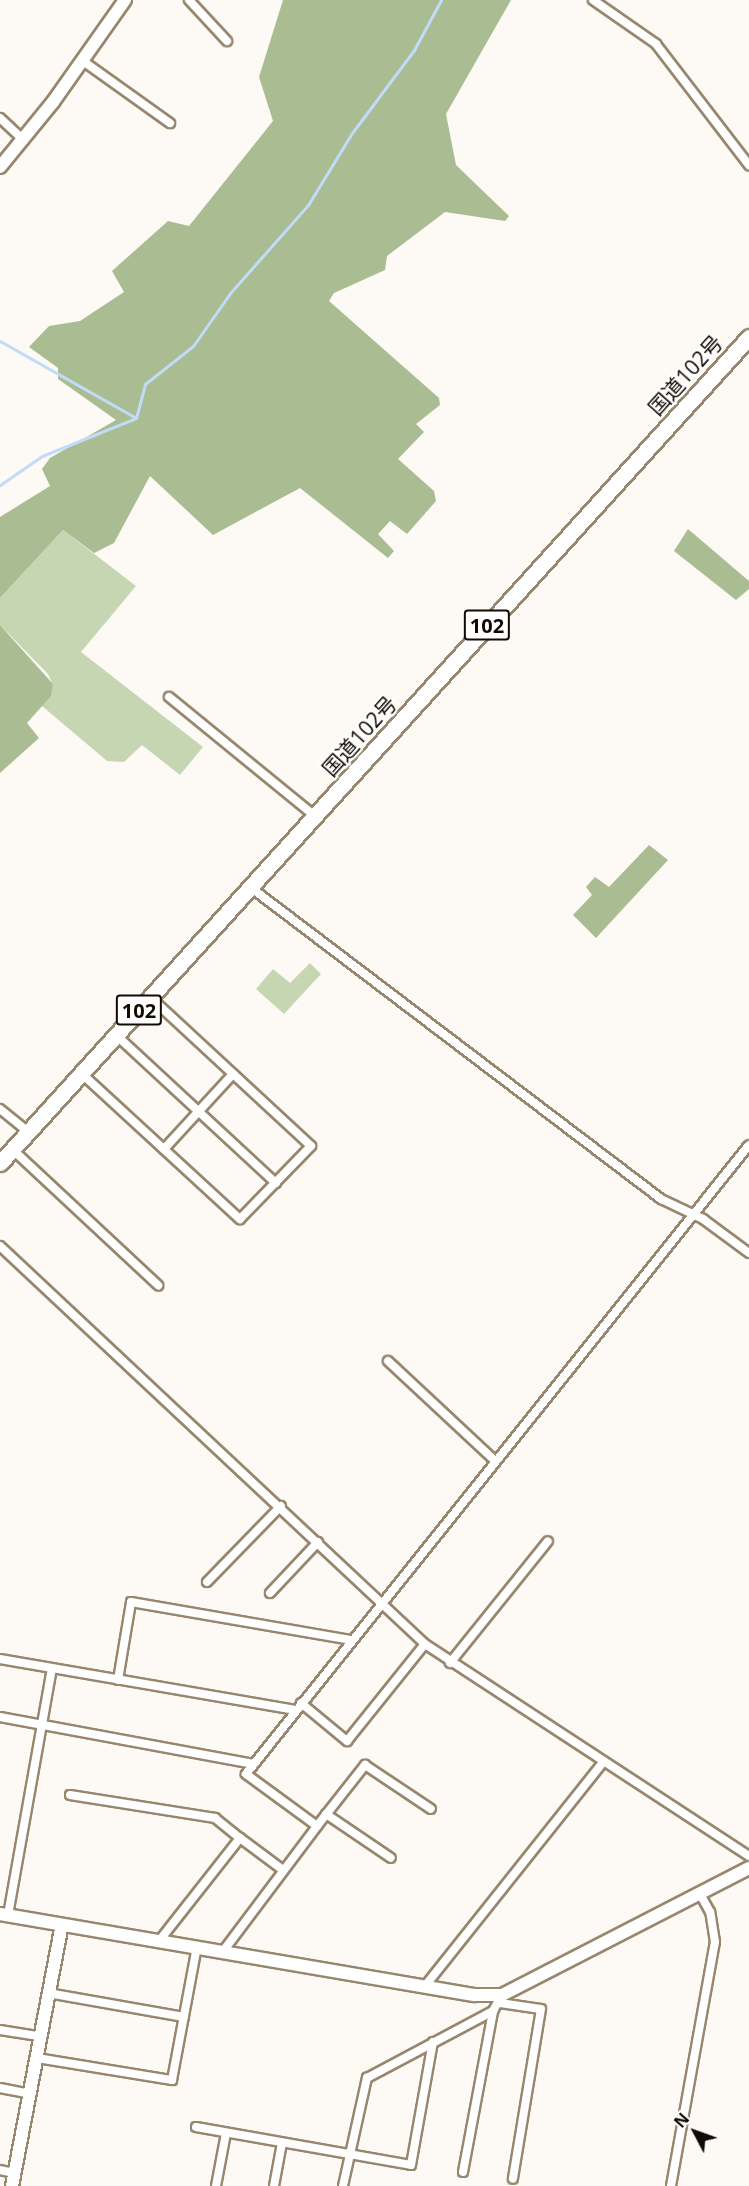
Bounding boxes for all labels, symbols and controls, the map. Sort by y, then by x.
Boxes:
street label: 国道102号 [643,330,727,420]
road number: 102 [463,608,511,642]
street label: 国道102号 [317,691,401,781]
road number: 102 [115,993,163,1027]
north arrow [665,2102,725,2162]
text: N [669,2108,694,2132]

